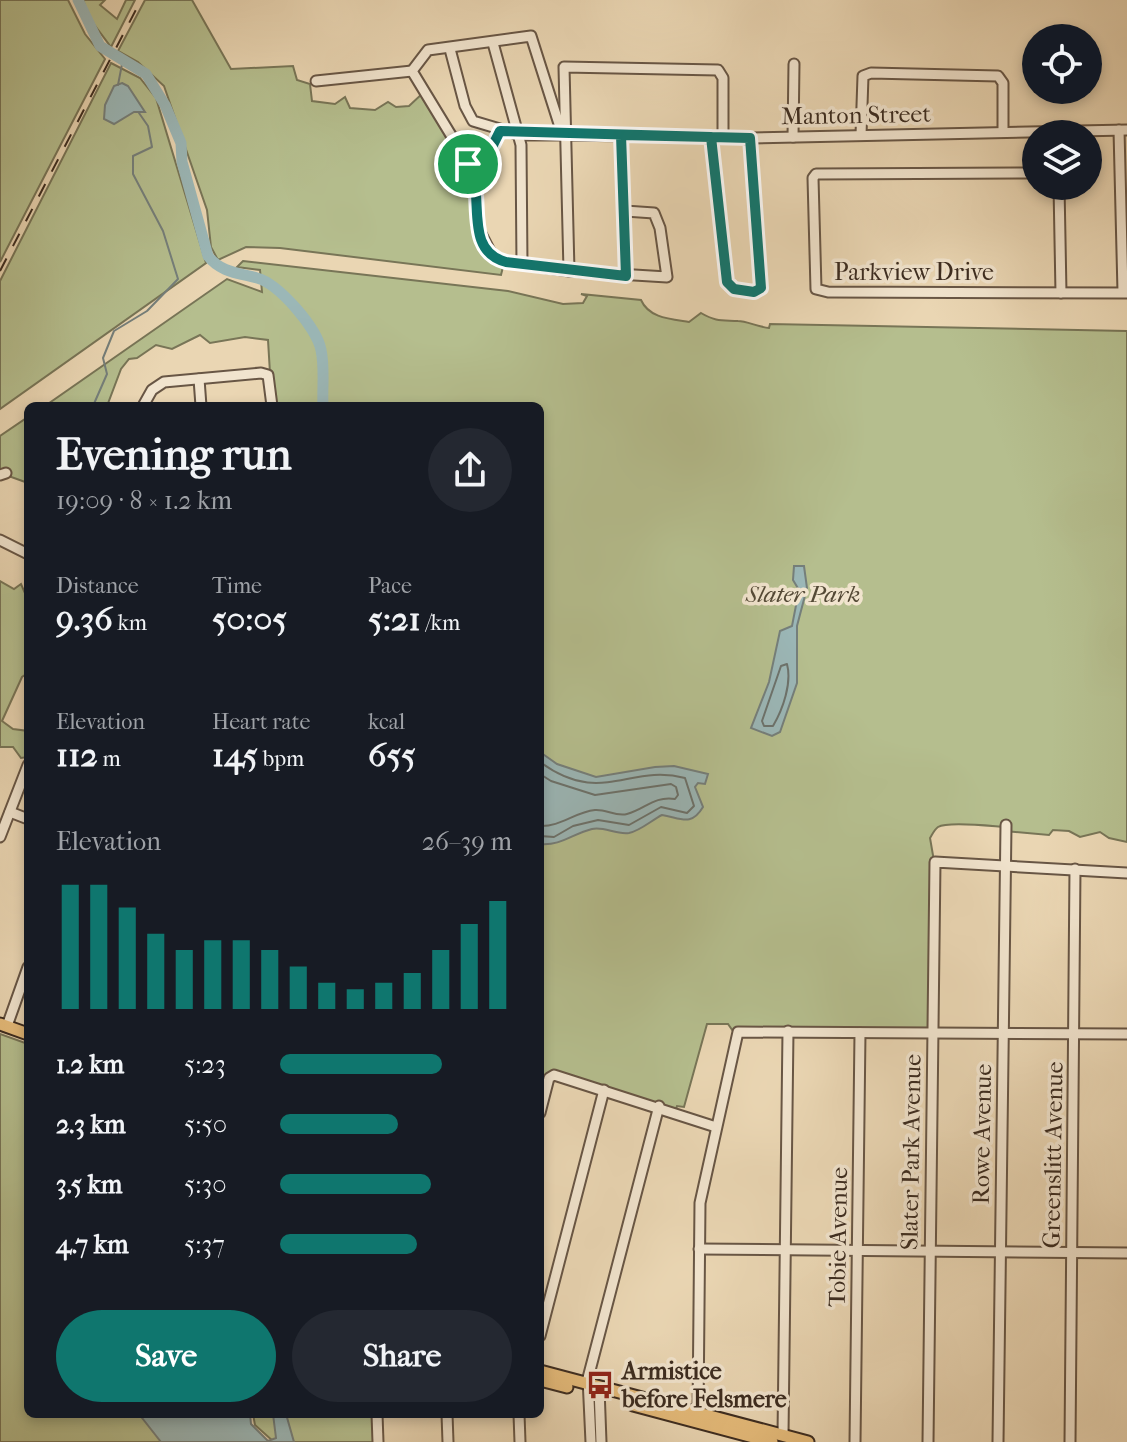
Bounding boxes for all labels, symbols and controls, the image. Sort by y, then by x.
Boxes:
map controls [1022,24,1102,200]
button: locate [1022,24,1102,104]
street label: Manton Street [781,100,932,130]
button: layers [1022,120,1102,200]
pin [434,130,502,198]
icon: arrive [446,142,490,186]
street label: Parkview Drive [834,258,994,286]
button: share [428,428,512,512]
text: Evening run [56,429,291,480]
text: 19:09 · 8 × 1.2 km [56,485,232,516]
text: Distance [56,573,139,599]
text: Time [212,573,262,599]
text: Pace [368,573,412,599]
park label: Slater Park [745,580,860,608]
text: 9.36 [56,599,113,639]
text: 50:05 [212,599,287,639]
text: 5:21 [368,599,421,639]
text: km [113,610,147,636]
text: /km [421,610,460,636]
text: Elevation [56,709,145,735]
text: Heart rate [212,709,311,735]
text: kcal [368,709,405,735]
text: 112 [56,735,98,775]
text: 145 [212,735,258,775]
text: 655 [368,735,416,775]
text: m [98,746,121,772]
text: bpm [258,746,304,772]
text: Elevation [56,826,161,857]
text: 26–39 m [422,826,512,857]
text: 1.2 km [56,1049,124,1080]
text: 5:23 [184,1049,226,1080]
street label: Slater Park Avenue [895,1054,927,1250]
street label: Greenslitt Avenue [1037,1061,1069,1249]
street label: Rowe Avenue [967,1063,997,1205]
text: 2.3 km [56,1109,126,1140]
text: 5:50 [184,1109,227,1140]
street label: Tobie Avenue [823,1167,853,1307]
text: 3.5 km [56,1169,122,1200]
text: 5:30 [184,1169,227,1200]
text: 4.7 km [56,1229,129,1260]
text: 5:37 [184,1229,225,1260]
button: Save [56,1310,276,1402]
button: Share [292,1310,512,1402]
place label: Armistice before Felsmere [620,1357,787,1413]
bus stop icon: Armistice before Felsmere [585,1370,615,1400]

